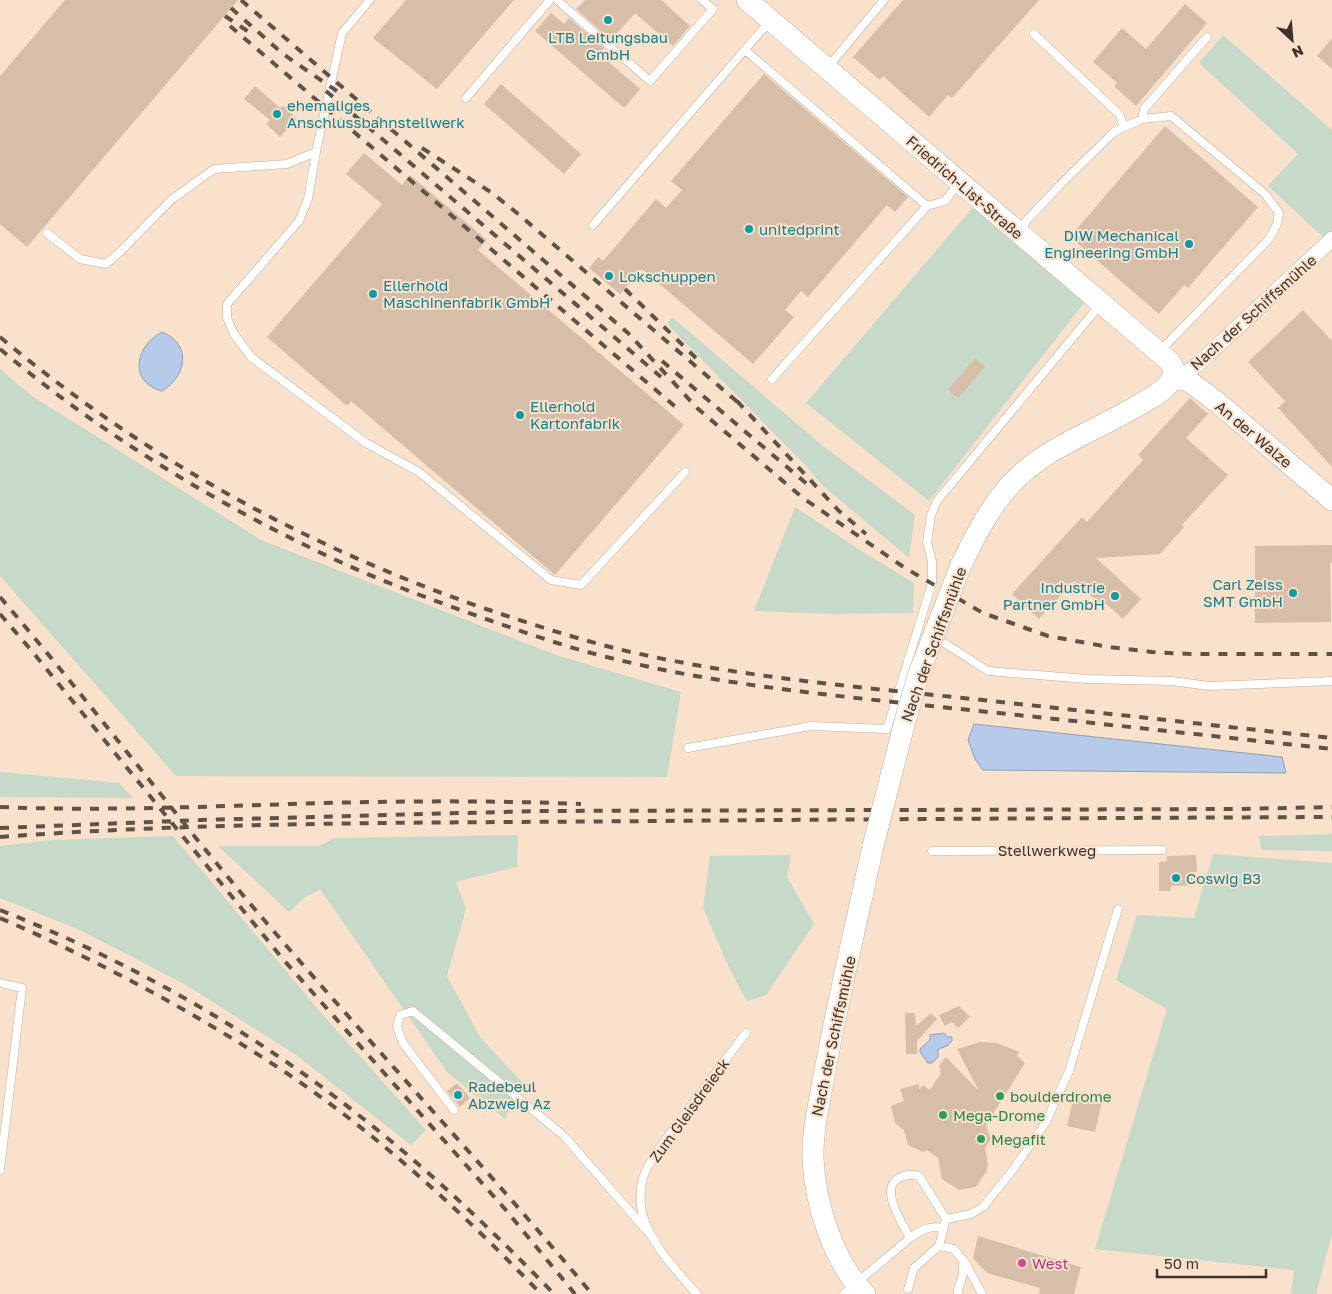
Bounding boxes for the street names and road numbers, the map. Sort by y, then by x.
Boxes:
street label: Friedrich-List-Straße [903,131,1027,243]
street label: Nach der Schiffsmühle [1186,250,1320,373]
street label: An der Walze [1212,397,1296,471]
street label: Nach der Schiffsmühle [897,564,970,724]
street label: Stellwerkweg [998,841,1096,859]
street label: Nach der Schiffsmühle [807,954,859,1118]
street label: Zum Gleisdreieck [645,1054,733,1165]

